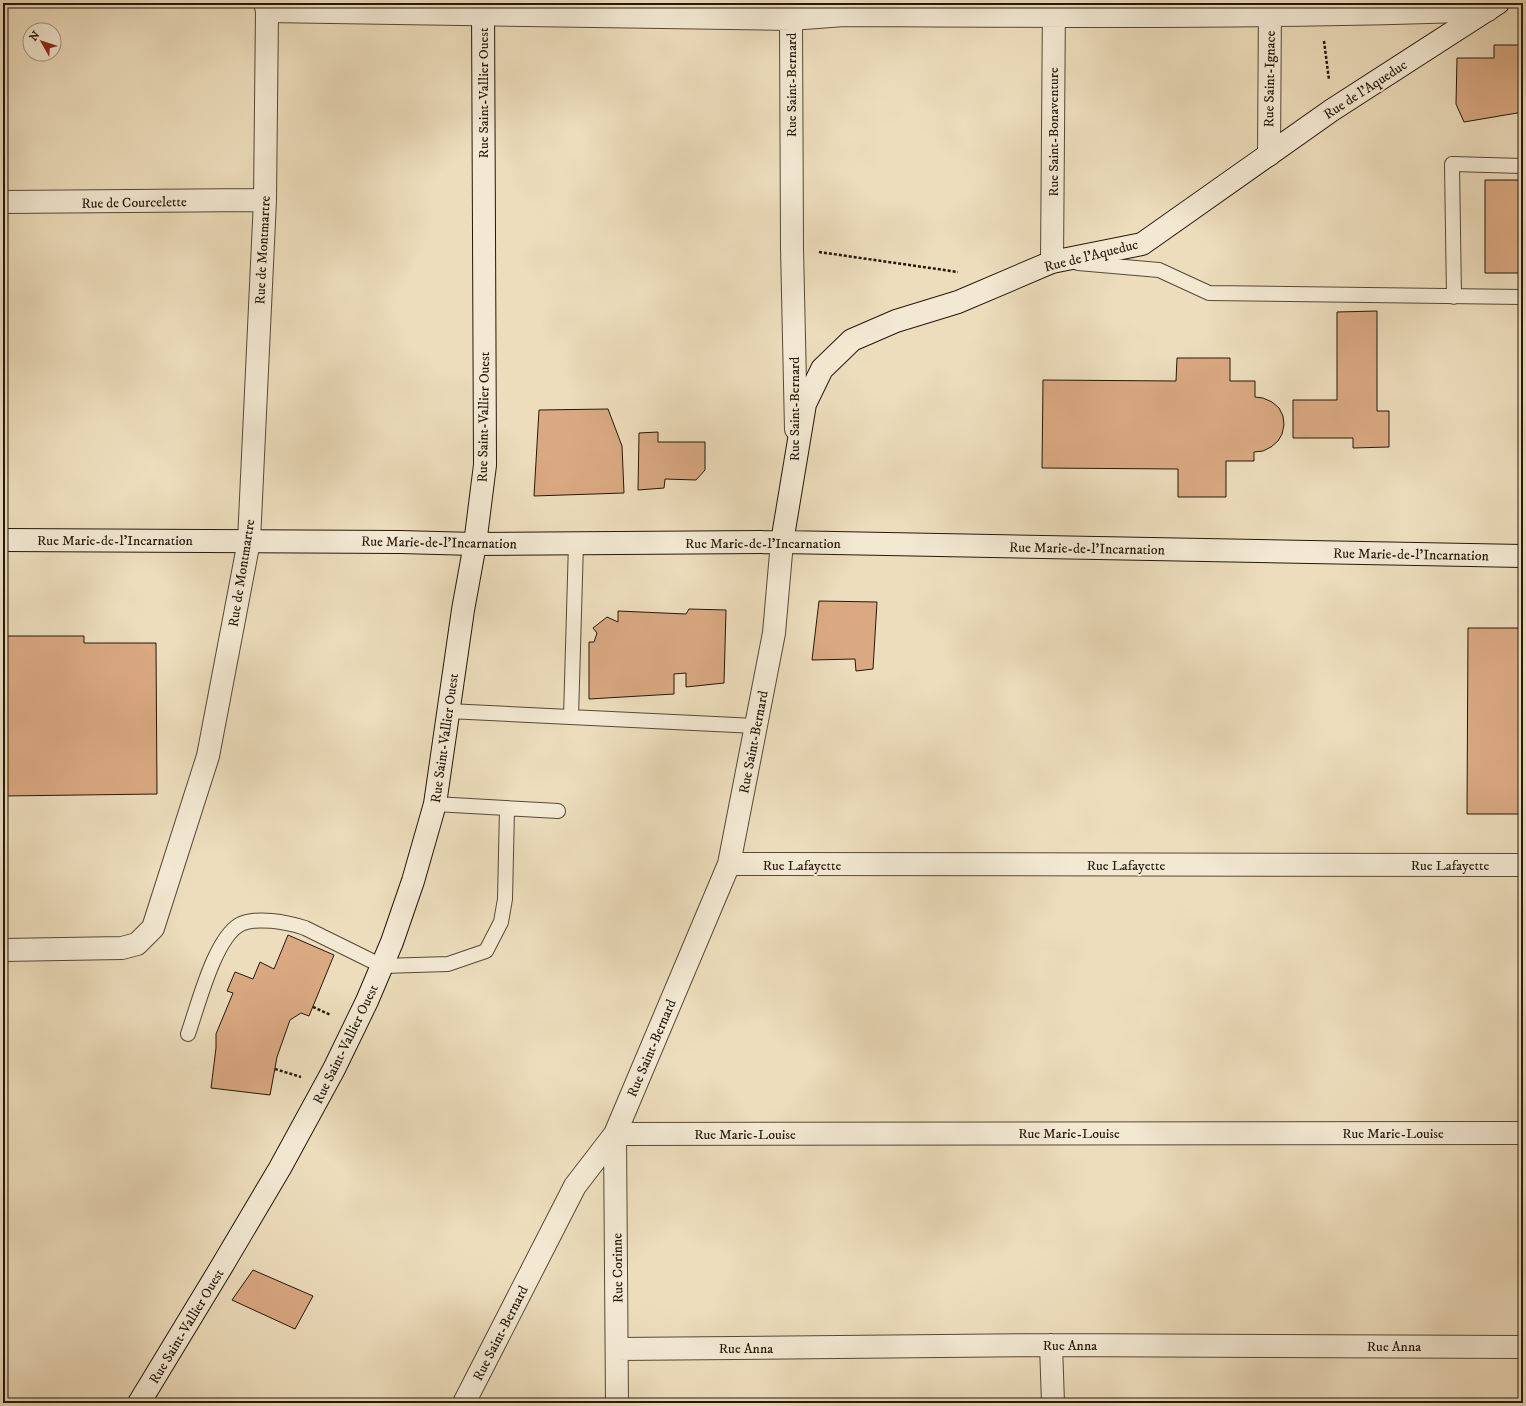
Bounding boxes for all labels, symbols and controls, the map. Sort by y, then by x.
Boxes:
north arrow [22,22,62,62]
street label: Rue Saint-Vallier Ouest [475,27,493,158]
text: N [27,28,43,44]
street label: Rue Saint-Ignace [1260,30,1280,128]
street label: Rue Saint-Bernard [783,33,801,137]
street label: Rue de l'Aqueduc [1320,56,1411,124]
street label: Rue Saint-Bonaventure [1045,67,1063,197]
street label: Rue de Courcelette [81,193,187,213]
street label: Rue de Montmartre [251,195,275,305]
street label: Rue de l'Aqueduc [1042,236,1140,276]
street label: Rue Saint-Vallier Ouest [474,351,494,483]
street label: Rue Saint-Bernard [786,357,804,461]
street label: Rue de Montmartre [225,518,259,628]
street label: Rue Marie-de-l'Incarnation [37,532,194,550]
street label: Rue Marie-de-l'Incarnation [361,533,518,553]
street label: Rue Marie-de-l'Incarnation [685,535,842,553]
street label: Rue Marie-de-l'Incarnation [1009,539,1166,559]
street label: Rue Marie-de-l'Incarnation [1333,545,1490,565]
street label: Rue Saint-Vallier Ouest [427,672,463,804]
street label: Rue Saint-Bernard [735,689,773,795]
street label: Rue Lafayette [763,857,841,875]
street label: Rue Lafayette [1087,857,1165,875]
street label: Rue Lafayette [1411,857,1489,875]
street label: Rue Saint-Vallier Ouest [309,981,383,1107]
street label: Rue Saint-Bernard [623,997,681,1100]
street label: Rue Marie-Louise [1018,1125,1120,1143]
street label: Rue Marie-Louise [1342,1125,1444,1143]
street label: Rue Marie-Louise [694,1126,796,1144]
street label: Rue Corinne [608,1233,628,1303]
street label: Rue Saint-Vallier Ouest [145,1265,229,1387]
street label: Rue Saint-Bernard [469,1283,533,1384]
street label: Rue Anna [1043,1337,1097,1355]
street label: Rue Anna [1367,1338,1421,1356]
street label: Rue Anna [719,1340,773,1358]

